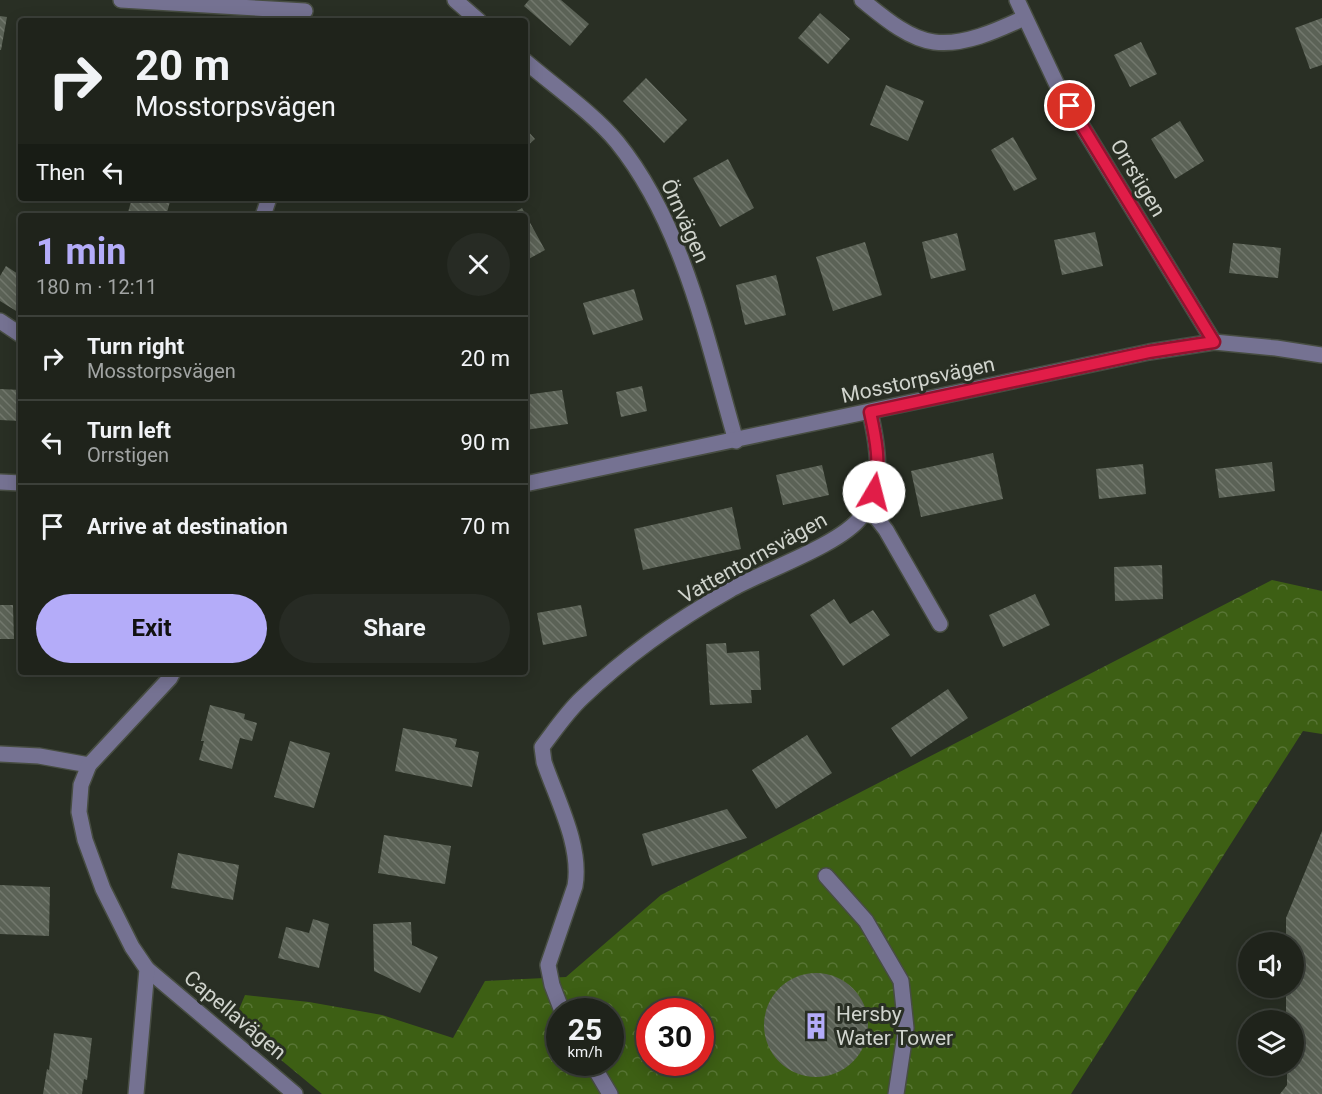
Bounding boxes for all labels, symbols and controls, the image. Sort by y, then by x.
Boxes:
text: 20 m [135,41,230,90]
icon: right [36,42,114,120]
pin [1044,80,1095,131]
icon: arrive [1053,89,1086,122]
text: Mosstorpsvägen [135,91,336,123]
street label: Orrstigen [1106,135,1170,221]
icon: left [97,156,130,189]
text: Then [36,160,85,185]
street label: Örnvägen [656,175,714,267]
text: 1 min [36,231,127,273]
button: close [447,233,510,296]
text: 180 m · 12:11 [36,275,157,299]
text: Turn right [87,334,184,359]
icon: right [36,342,69,375]
text: 20 m [461,346,510,371]
street label: Mosstorpsvägen [839,352,997,408]
text: Mosstorpsvägen [87,359,236,383]
text: Turn left [87,418,171,443]
icon: left [36,426,69,459]
text: 90 m [461,430,510,455]
text: Orrstigen [87,443,169,467]
position arrow [842,460,906,524]
street label: Vattentornsvägen [675,508,831,608]
icon: arrive [36,510,69,543]
text: Arrive at destination [87,514,288,539]
text: 70 m [461,514,510,539]
button: Exit [36,594,267,663]
button: Share [279,594,510,663]
map controls [1238,932,1304,1076]
button: sound [1238,932,1304,998]
street label: Capellavägen [179,965,291,1065]
speed limit sign: 30 [636,998,714,1076]
place label: Hersby Water Tower [836,1002,953,1050]
button: layers [1238,1010,1304,1076]
building icon: Hersby Water Tower [801,1011,831,1041]
text: 25 [568,1012,602,1047]
text: km/h [567,1043,603,1061]

